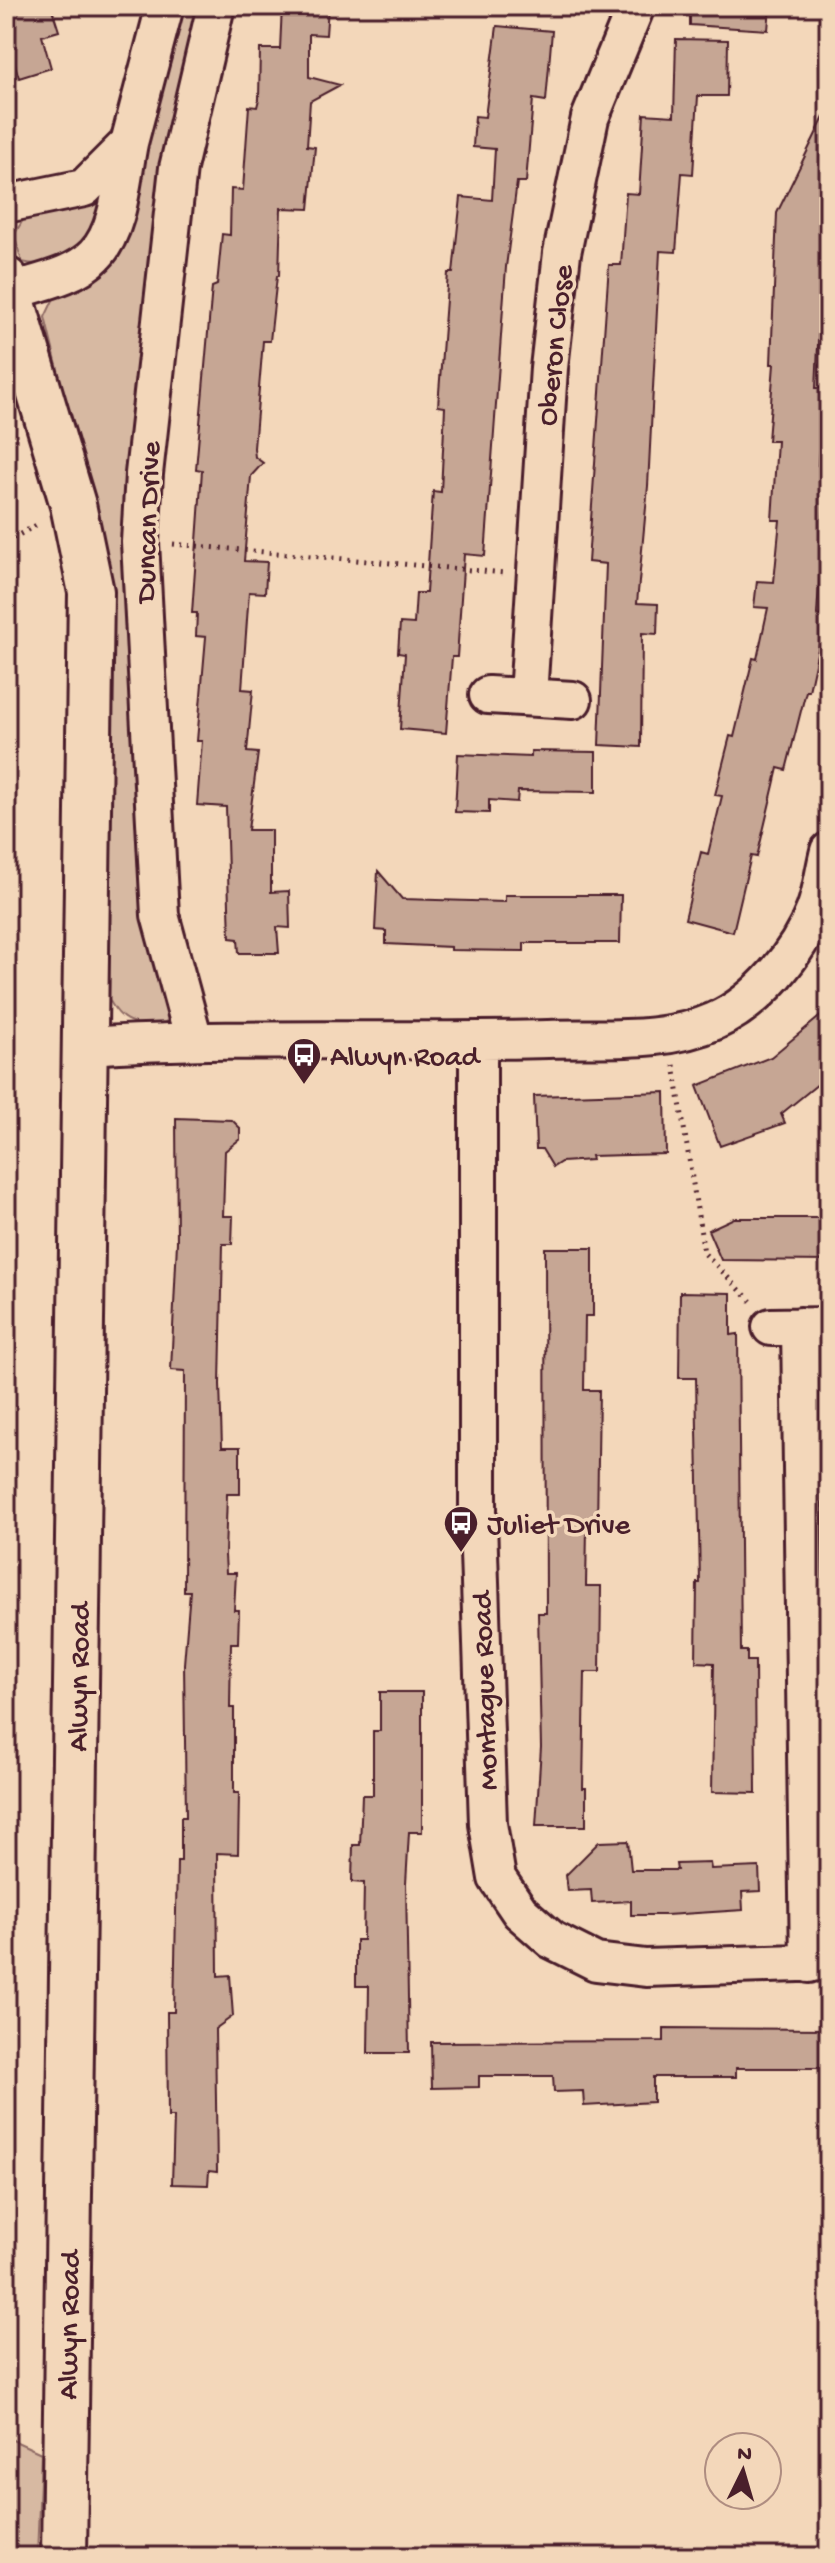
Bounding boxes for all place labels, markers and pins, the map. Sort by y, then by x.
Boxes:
bus stop icon: Alwyn Road [285,1036,323,1086]
place label: Alwyn Road [330,1042,482,1077]
bus stop icon: Juliet Drive [442,1504,480,1554]
place label: Juliet Drive [487,1510,631,1545]

